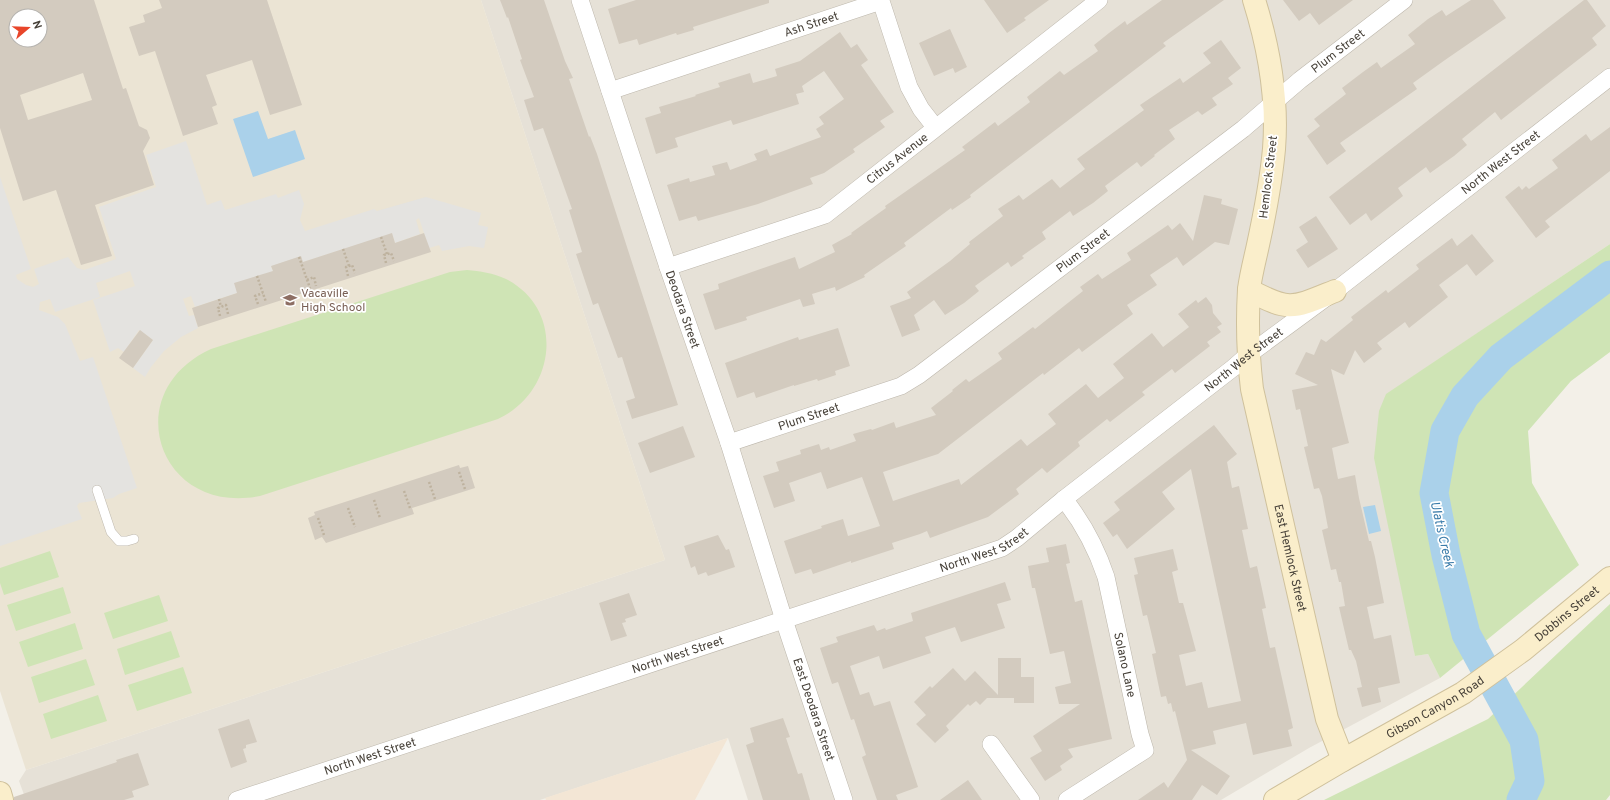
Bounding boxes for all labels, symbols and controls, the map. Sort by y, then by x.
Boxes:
north arrow [8,8,48,48]
street label: Ash Street [782,9,841,42]
text: N [29,19,44,31]
street label: Plum Street [1308,26,1369,77]
street label: North West Street [1458,127,1544,199]
street label: Citrus Avenue [863,130,932,188]
street label: Hemlock Street [1256,135,1282,220]
street label: Plum Street [1053,226,1114,277]
street label: Deodara Street [661,269,703,351]
place label: Vacaville High School [301,286,365,316]
school or university icon: Vacaville High School [282,292,298,308]
street label: North West Street [1202,325,1287,396]
street label: Plum Street [776,400,842,435]
water label: Ulatis Creek [1426,500,1457,570]
street label: East Hemlock Street [1269,503,1309,614]
street label: North West Street [938,525,1032,577]
street label: Dobbins Street [1532,583,1603,646]
street label: Solano Lane [1109,631,1139,699]
street label: North West Street [630,633,726,678]
street label: East Deodara Street [788,656,838,763]
street label: Gibson Canyon Road [1384,673,1488,743]
street label: North West Street [322,735,418,780]

